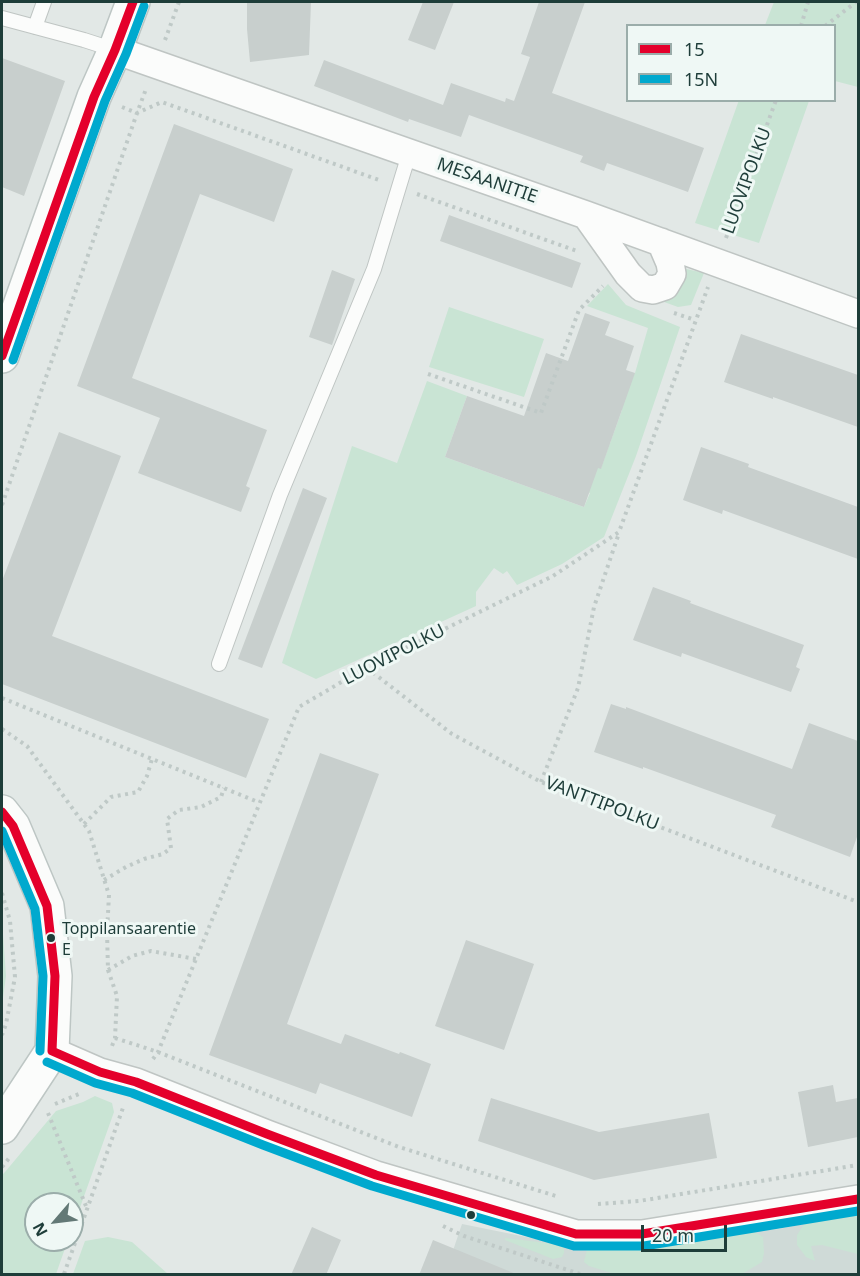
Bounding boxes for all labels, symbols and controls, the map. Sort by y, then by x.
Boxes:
legend [626,24,836,102]
text: 15 [684,37,705,61]
text: 15N [684,67,718,91]
street label: LUOVIPOLKU [718,125,776,237]
street label: MESAANITIE [434,154,540,208]
street label: LUOVIPOLKU [339,620,449,690]
street label: VANTTIPOLKU [542,772,662,836]
place label: Toppilansaarentie E [62,919,196,957]
marker: Toppilansaarentie E [45,932,57,944]
north arrow [24,1192,84,1252]
unlabelled marker [465,1209,477,1221]
scale bar [644,1213,730,1251]
text: N [27,1219,53,1240]
text: 20 m [652,1223,694,1247]

